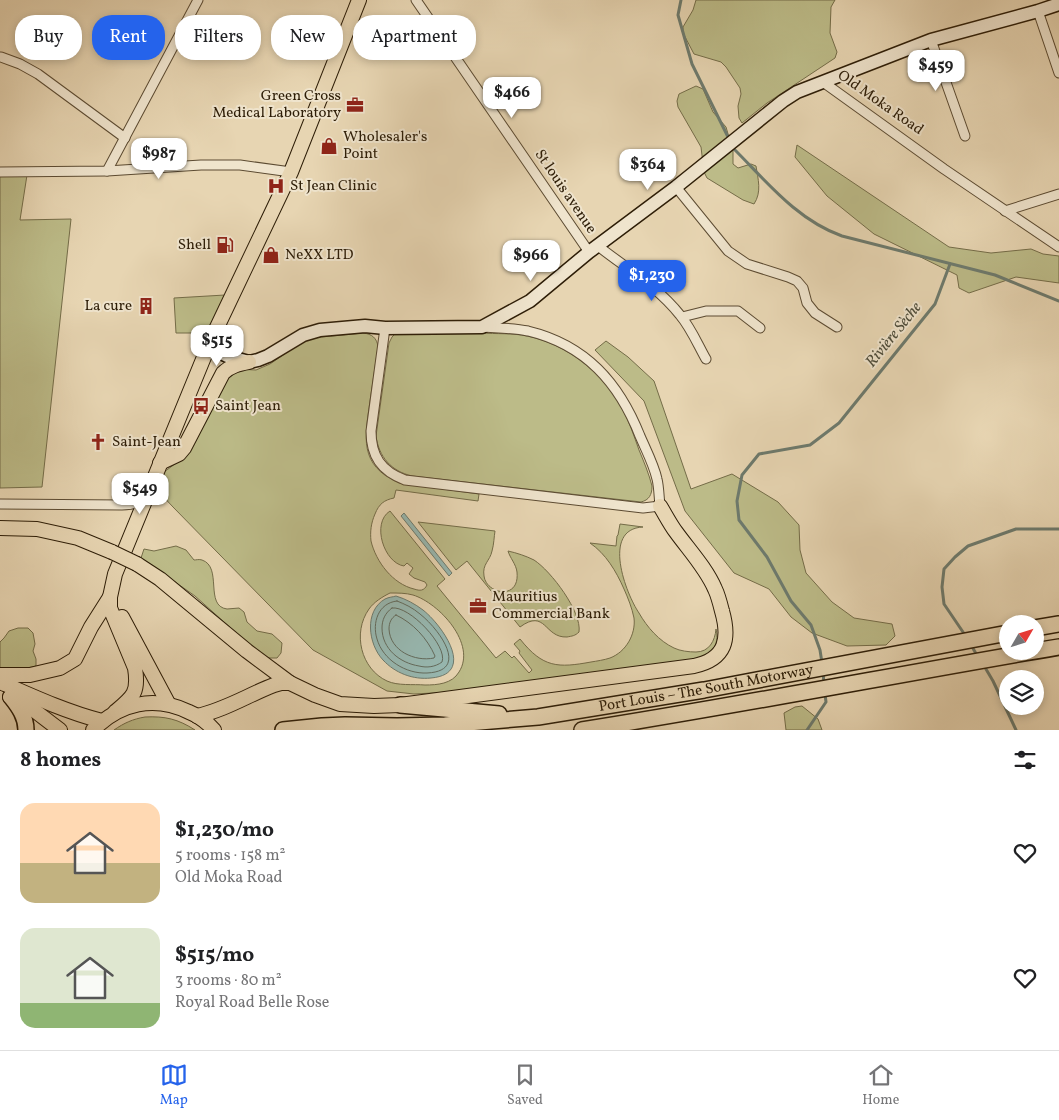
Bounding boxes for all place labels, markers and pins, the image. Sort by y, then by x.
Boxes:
pin: $459 [906,49,966,92]
pin: $466 [482,76,542,119]
place label: Green Cross Medical Laboratory [213,86,341,124]
office icon: Green Cross Medical Laboratory [345,95,365,115]
place label: Wholesaler's Point [343,127,427,165]
shop icon: Wholesaler's Point [319,136,339,156]
pin: $987 [129,138,189,180]
pin: $364 [618,148,678,191]
hospital icon: St Jean Clinic [266,176,286,196]
place label: St Jean Clinic [290,176,377,197]
place label: Shell [178,235,211,256]
fuel station icon: Shell [215,235,235,255]
pin: $966 [501,240,561,282]
shop icon: NeXX LTD [261,245,281,265]
place label: NeXX LTD [285,245,353,266]
pin: $1,230 [611,260,693,302]
place label: La cure [85,296,132,317]
building icon: La cure [136,296,156,316]
pin: $515 [187,324,247,367]
bus stop icon: Saint Jean [191,396,211,416]
place label: Saint Jean [215,396,281,417]
church icon: Saint-Jean [88,432,108,452]
place label: Saint-Jean [112,432,181,453]
pin: $549 [110,472,170,515]
place label: Mauritius Commercial Bank [492,587,610,625]
office icon: Mauritius Commercial Bank [468,596,488,616]

